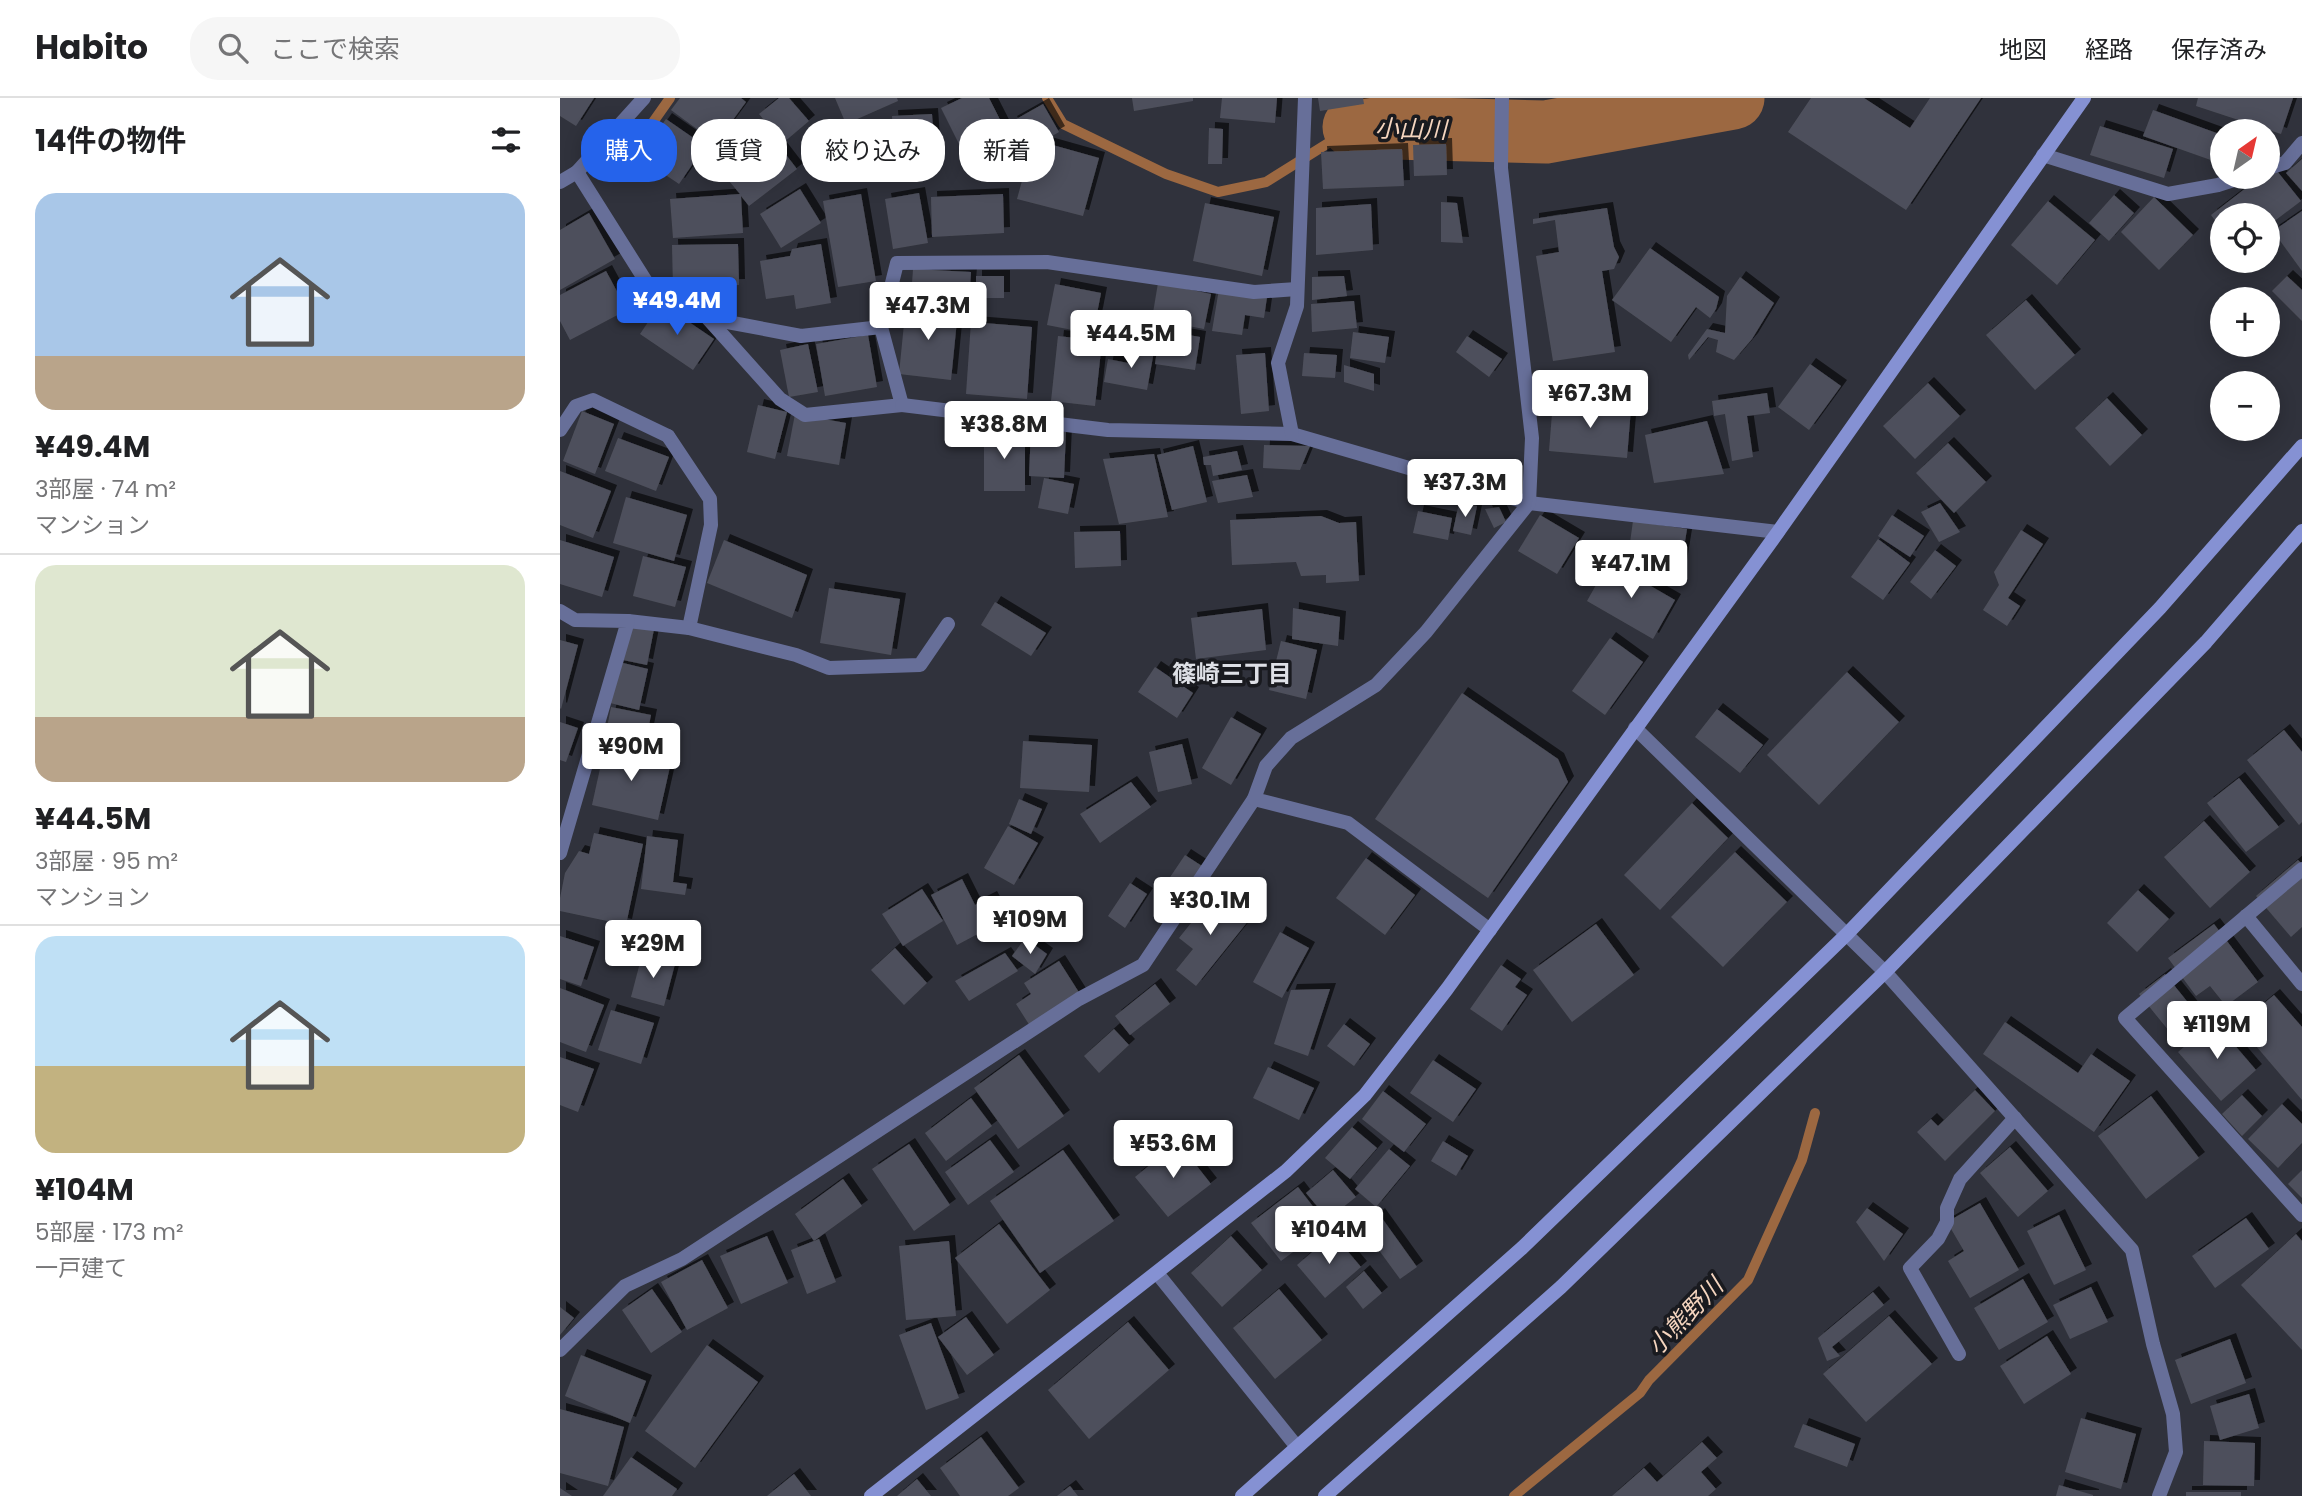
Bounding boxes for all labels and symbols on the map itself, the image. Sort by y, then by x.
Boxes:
water label: 小山川 [1375,112,1450,146]
north arrow [2210,119,2280,189]
pin: ¥49.4M [620,278,734,337]
pin: ¥47.3M [871,282,985,342]
pin: ¥44.5M [1074,310,1188,370]
pin: ¥67.3M [1533,370,1647,430]
pin: ¥38.8M [947,402,1061,461]
pin: ¥37.3M [1408,460,1522,519]
pin: ¥47.1M [1574,540,1688,600]
district label: 篠崎三丁目 [1172,657,1292,690]
pin: ¥90M [590,724,672,783]
pin: ¥30.1M [1153,878,1267,937]
pin: ¥109M [981,896,1079,956]
pin: ¥29M [612,920,694,980]
pin: ¥119M [2168,1002,2266,1061]
pin: ¥53.6M [1116,1121,1230,1180]
pin: ¥104M [1280,1206,1378,1266]
water label: 小熊野川 [1640,1268,1732,1362]

